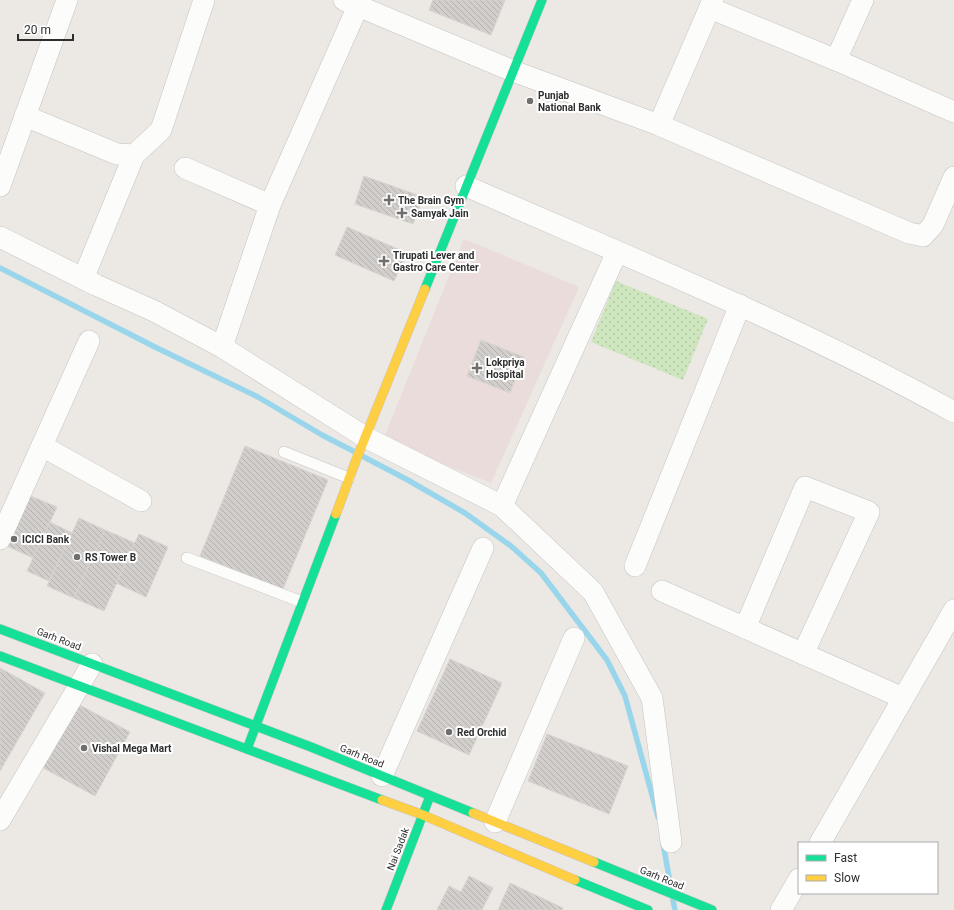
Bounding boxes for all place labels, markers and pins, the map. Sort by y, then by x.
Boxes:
place label: Punjab National Bank [538,90,602,113]
marker: Punjab National Bank [525,96,535,106]
marker: The Brain Gym [383,194,395,206]
place label: The Brain Gym [398,195,465,206]
marker: Samyak Jain [396,207,408,219]
place label: Samyak Jain [411,208,469,219]
place label: Tirupati Lever and Gastro Care Center [393,250,479,273]
marker: Tirupati Lever and Gastro Care Center [378,255,390,267]
place label: Lokpriya Hospital [486,357,525,380]
marker: Lokpriya Hospital [471,362,483,374]
marker: ICICI Bank [9,534,19,544]
place label: ICICI Bank [22,534,70,545]
marker: RS Tower B [72,552,82,562]
place label: RS Tower B [85,552,136,563]
marker: Red Orchid [444,727,454,737]
place label: Red Orchid [457,727,507,738]
marker: Vishal Mega Mart [79,743,89,753]
place label: Vishal Mega Mart [92,743,172,754]

